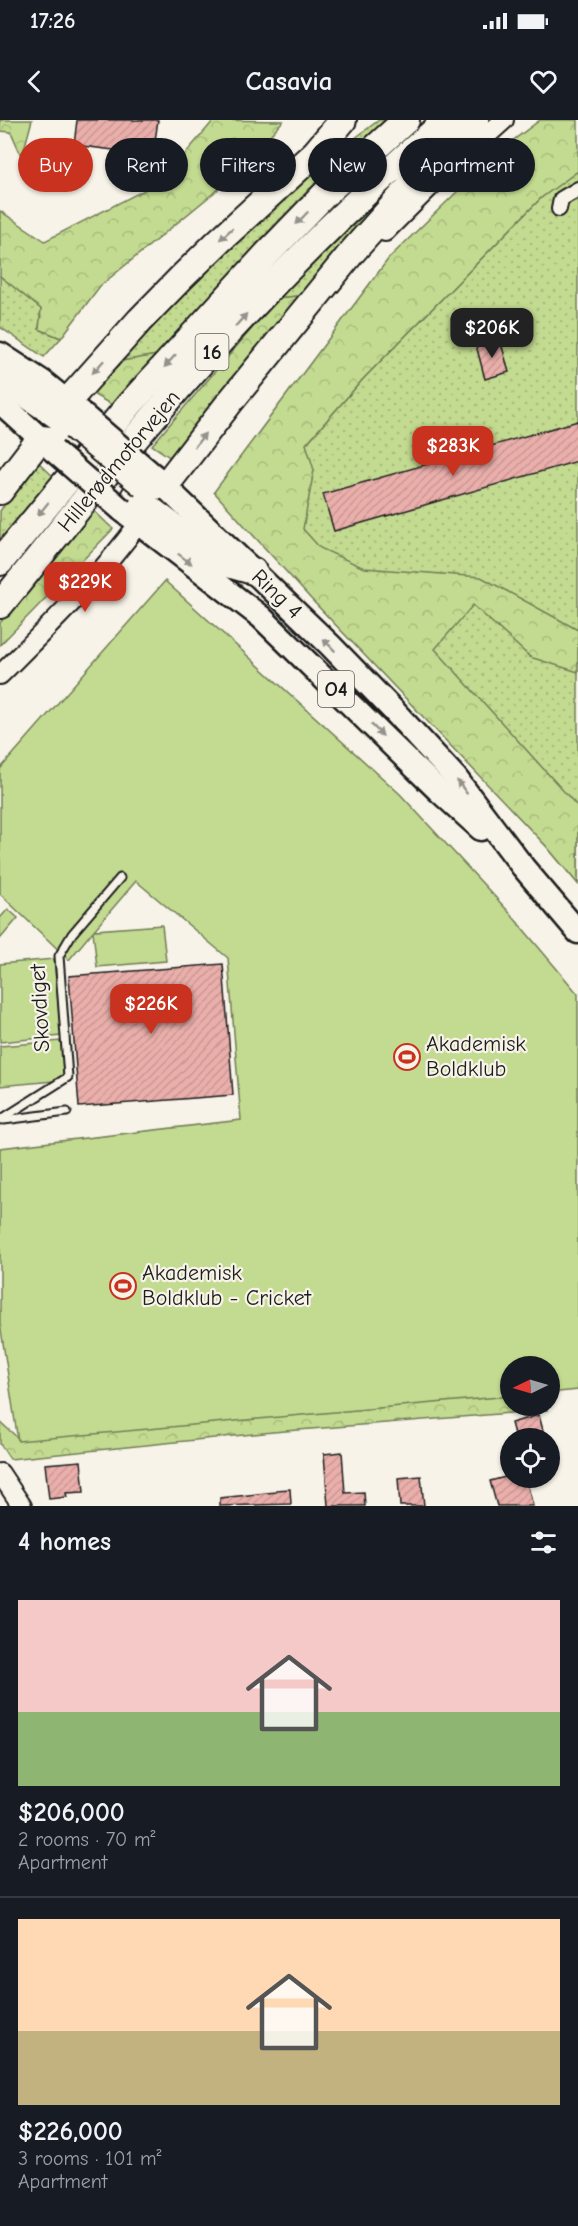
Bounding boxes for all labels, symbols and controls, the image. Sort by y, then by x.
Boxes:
text: 17:26 [30,8,76,34]
icon: back [18,65,51,98]
icon: heart [527,65,560,98]
text: Casavia [246,66,332,97]
chip: Buy [18,138,93,192]
chip: Rent [105,138,188,192]
chip: Filters [200,138,296,192]
chip: New [308,138,387,192]
chip: Apartment [399,138,535,192]
one-way arrow [296,211,310,225]
one-way arrow [220,226,234,240]
pin: $206K [450,308,534,359]
one-way arrow [234,313,247,328]
text: $206K [464,316,520,339]
road number: 16 [196,334,228,370]
one-way arrow [164,353,177,368]
one-way arrow [92,359,105,374]
street label: Hillerødmotorvejen [52,385,186,537]
pin: $283K [411,426,495,477]
one-way arrow [194,432,206,447]
text: $283K [426,434,480,457]
one-way arrow [37,501,50,517]
one-way arrow [176,553,192,565]
pin: $229K [43,562,127,613]
street label: Ring 4 [246,564,308,624]
text: $229K [58,570,112,593]
one-way arrow [323,638,337,652]
road number: O4 [318,671,354,707]
one-way arrow [370,722,384,736]
one-way arrow [456,779,469,795]
street label: Skovdiget [25,963,55,1053]
pin: $226K [109,984,193,1035]
text: $226K [124,992,178,1015]
place label: Akademisk Boldklub [426,1031,526,1082]
sports icon: Akademisk Boldklub [392,1042,422,1072]
place label: Akademisk Boldklub - Cricket [142,1260,312,1311]
sports icon: Akademisk Boldklub - Cricket [108,1271,138,1301]
north arrow [500,1356,560,1416]
map controls [500,1356,560,1488]
button: locate [500,1428,560,1488]
icon: filters [527,1526,560,1559]
text: 4 homes [18,1527,111,1557]
icon: home [235,1639,343,1747]
text: $206,000 [18,1798,125,1828]
text: 2 rooms · 70 m² [18,1828,155,1851]
text: Apartment [18,1851,108,1874]
icon: home [235,1958,343,2066]
text: $226,000 [18,2117,123,2147]
text: 3 rooms · 101 m² [18,2147,162,2170]
text: Apartment [18,2170,108,2193]

